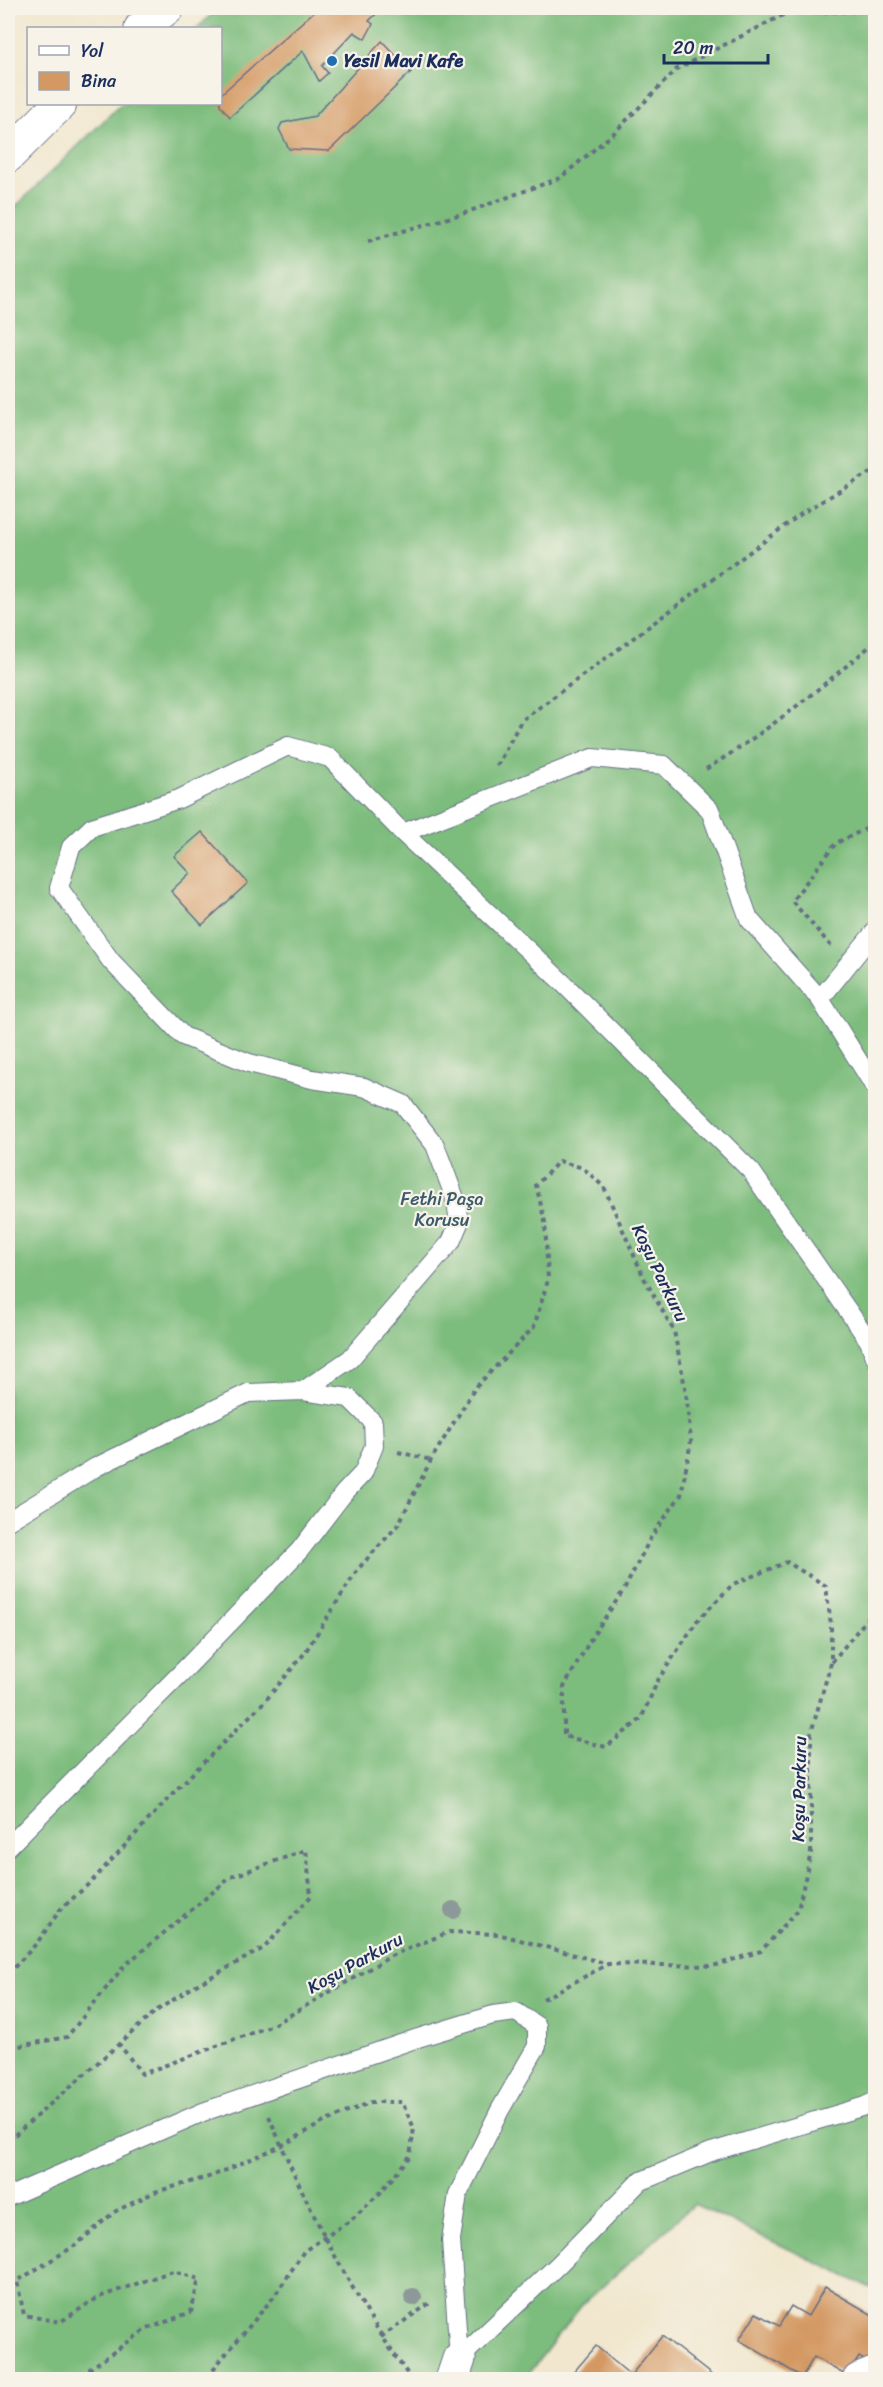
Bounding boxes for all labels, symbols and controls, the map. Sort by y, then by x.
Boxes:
legend [27,27,222,105]
scale bar [664,27,768,65]
text: 20 m [673,32,713,64]
text: Yol [81,35,104,67]
place label: Yesil Mavi Kafe [344,45,464,77]
marker: Yesil Mavi Kafe [325,54,339,68]
text: Bina [81,65,117,97]
park label: Fethi Paşa Korusu [401,1183,483,1236]
street label: Koşu Parkuru [622,1218,698,1328]
street label: Koşu Parkuru [782,1735,816,1842]
street label: Koşu Parkuru [301,1923,409,2003]

